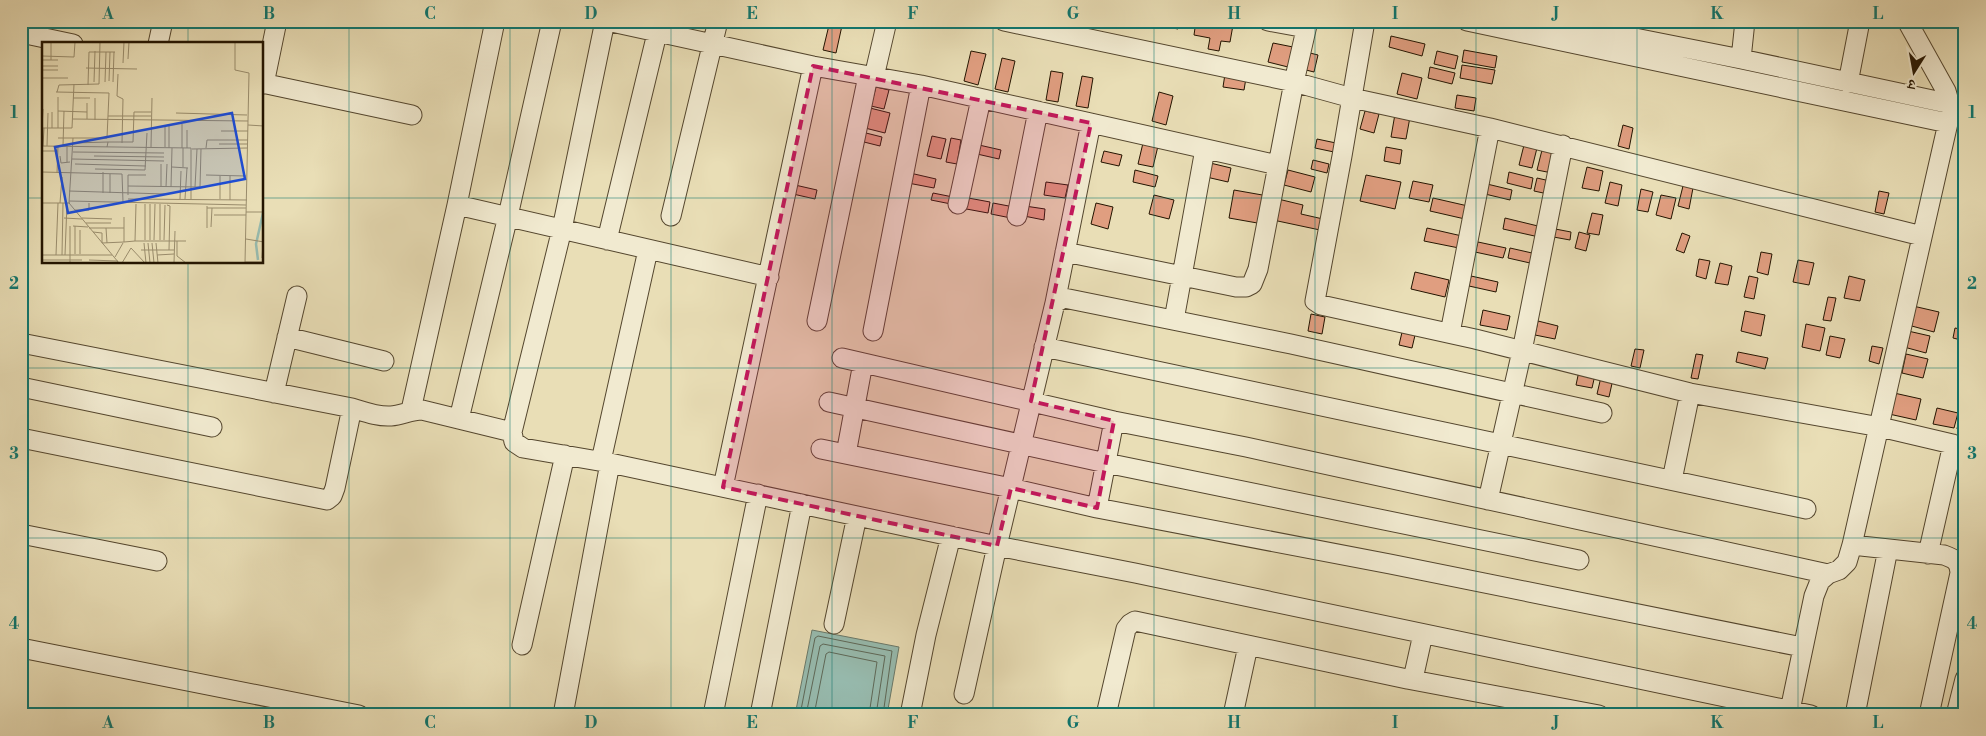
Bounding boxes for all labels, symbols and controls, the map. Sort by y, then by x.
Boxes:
text: A [101,4,114,24]
text: B [263,4,275,24]
text: C [424,4,436,24]
text: D [585,4,598,24]
text: E [746,4,758,24]
text: F [907,4,919,24]
text: G [1067,4,1080,24]
text: H [1227,4,1241,24]
text: I [1392,4,1398,24]
text: J [1551,4,1559,24]
text: K [1711,4,1725,24]
text: L [1873,4,1884,24]
inset map [42,42,264,264]
north arrow [1888,48,1938,98]
text: उ [1906,74,1918,93]
text: 1 [10,103,18,123]
text: 1 [1968,103,1976,123]
text: 2 [9,274,19,294]
text: 2 [1967,274,1977,294]
text: 3 [9,444,19,464]
text: 3 [1967,444,1977,464]
text: 4 [9,614,20,634]
text: 4 [1967,614,1978,634]
text: A [101,713,114,733]
text: B [263,713,275,733]
text: C [424,713,436,733]
text: D [585,713,598,733]
text: E [746,713,758,733]
text: F [907,713,919,733]
text: G [1067,713,1080,733]
text: H [1227,713,1241,733]
text: I [1392,713,1398,733]
text: J [1551,713,1559,733]
text: K [1711,713,1725,733]
text: L [1873,713,1884,733]

